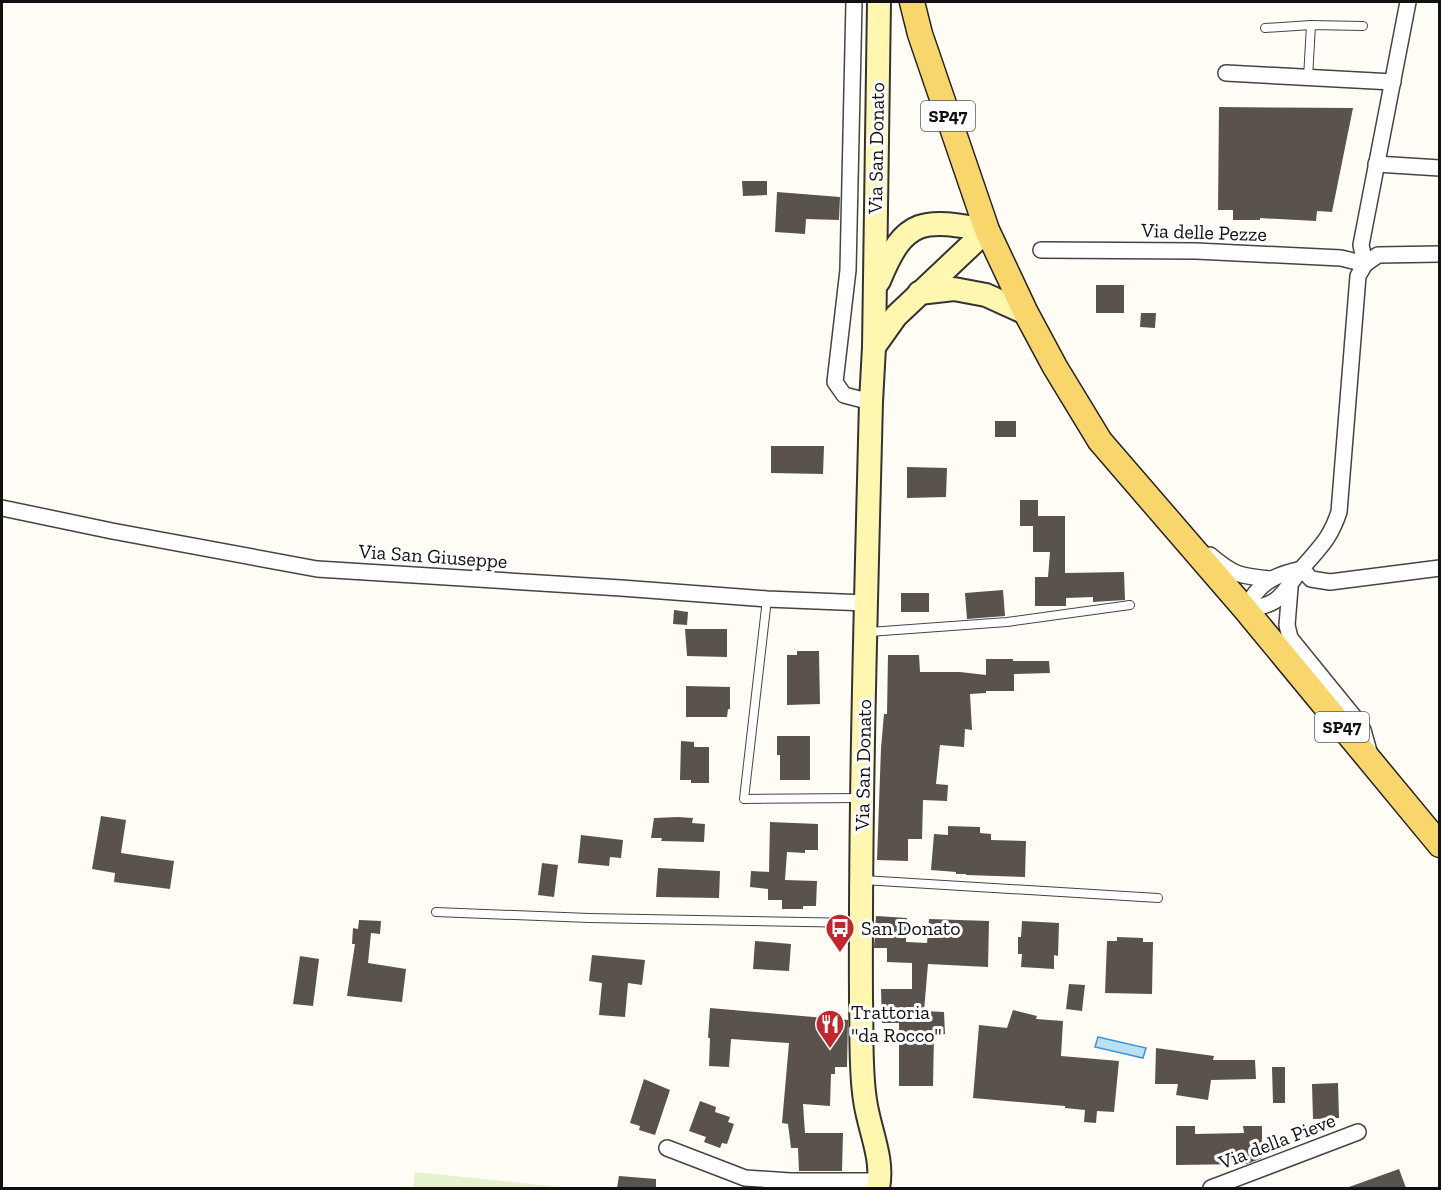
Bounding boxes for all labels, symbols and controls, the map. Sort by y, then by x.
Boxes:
street label: Via San Donato [863,82,889,215]
road number: SP47 [921,101,975,131]
street label: Via delle Pezze [1140,218,1267,246]
street label: Via San Giuseppe [357,539,508,573]
street label: Via San Donato [850,699,876,832]
road number: SP47 [1315,712,1369,742]
bus stop icon: San Donato [824,912,856,954]
place label: San Donato [861,916,960,940]
place label: Trattoria "da Rocco" [851,1000,942,1047]
restaurant icon: Trattoria "da Rocco" [814,1008,846,1050]
street label: Via della Pieve [1214,1108,1339,1175]

